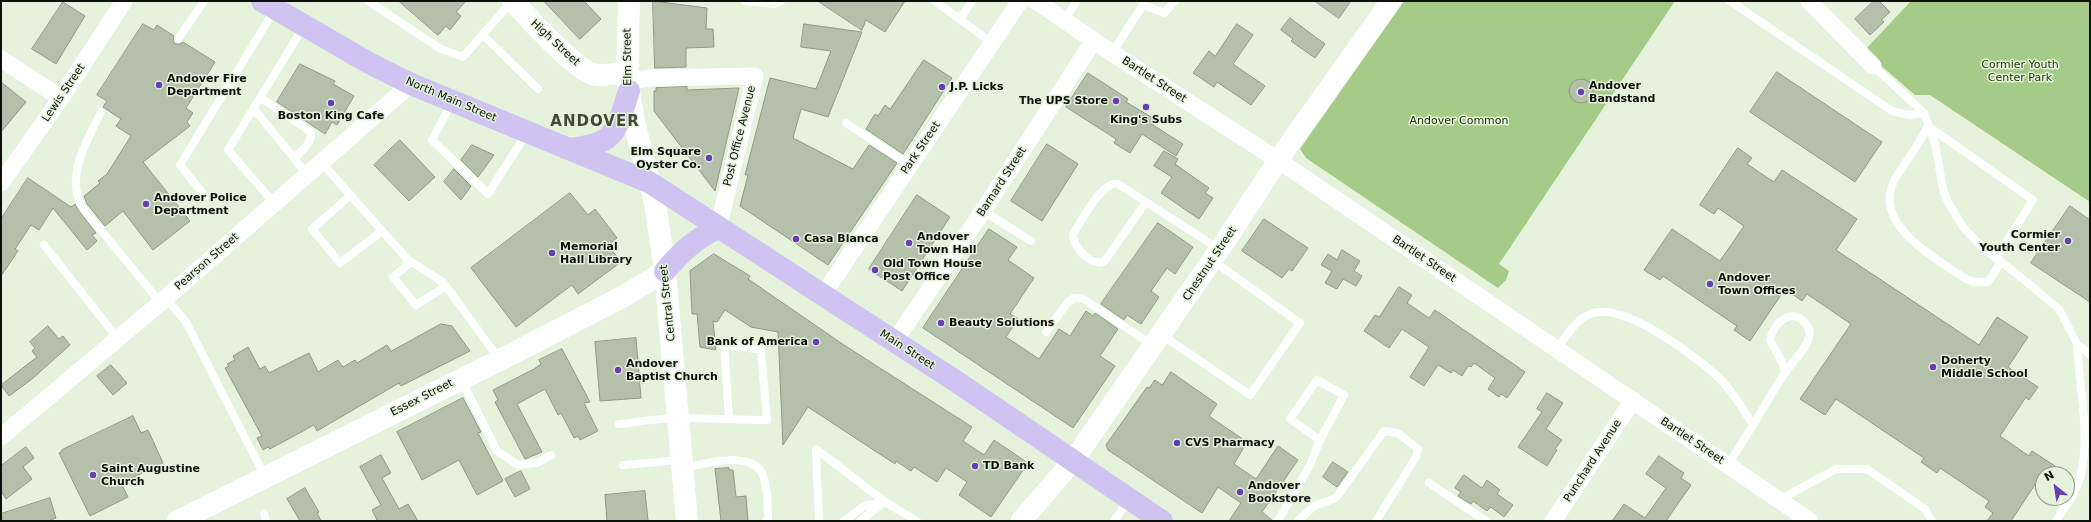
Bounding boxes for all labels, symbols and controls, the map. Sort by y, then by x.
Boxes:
street label: High Street [528,17,582,69]
street label: Elm Street [621,28,635,86]
street label: Bartlet Street [1119,54,1189,106]
park label: Cormier Youth Center Park [1981,58,2059,84]
street label: Lewis Street [40,61,88,125]
place label: Andover Fire Department [167,72,247,98]
street label: North Main Street [404,75,498,125]
place label: Andover Bandstand [1589,79,1655,105]
marker: Andover Fire Department [154,80,164,90]
place label: J.P. Licks [950,80,1003,94]
marker: J.P. Licks [937,82,947,92]
street label: Post Office Avenue [721,84,759,188]
marker: Andover Bandstand [1576,87,1586,97]
place label: The UPS Store [1019,94,1108,108]
marker: The UPS Store [1111,96,1121,106]
marker: Boston King Cafe [326,98,336,108]
marker: King's Subs [1141,102,1151,112]
place label: Boston King Cafe [278,109,384,123]
district label: ANDOVER [550,113,640,131]
place label: King's Subs [1110,113,1182,127]
park label: Andover Common [1409,114,1509,128]
street label: Park Street [899,119,943,177]
place label: Elm Square Oyster Co. [630,145,701,171]
street label: Barnard Street [975,145,1029,219]
marker: Elm Square Oyster Co. [704,153,714,163]
place label: Andover Police Department [154,191,247,217]
marker: Andover Police Department [141,199,151,209]
street label: Chestnut Street [1180,224,1240,304]
place label: Cormier Youth Center [1979,228,2060,254]
place label: Andover Town Hall [917,230,977,256]
street label: Pearson Street [172,231,242,293]
place label: Casa Blanca [804,232,879,246]
street label: Bartlet Street [1390,233,1458,285]
marker: Casa Blanca [791,234,801,244]
marker: Cormier Youth Center [2063,236,2073,246]
marker: Andover Town Hall [904,238,914,248]
place label: Memorial Hall Library [560,240,632,266]
marker: Memorial Hall Library [547,248,557,258]
place label: Old Town House Post Office [883,257,982,283]
street label: Central Street [657,264,679,342]
marker: Old Town House Post Office [870,265,880,275]
place label: Andover Town Offices [1718,271,1796,297]
marker: Andover Town Offices [1705,279,1715,289]
place label: Beauty Solutions [949,316,1054,330]
marker: Beauty Solutions [936,318,946,328]
street label: Main Street [877,327,937,373]
place label: Bank of America [706,335,808,349]
marker: Bank of America [811,337,821,347]
place label: Doherty Middle School [1941,354,2028,380]
place label: Andover Baptist Church [626,357,718,383]
marker: Doherty Middle School [1928,362,1938,372]
marker: Andover Baptist Church [613,365,623,375]
street label: Essex Street [389,377,455,419]
street label: Bartlet Street [1658,415,1726,467]
street label: Punchard Avenue [1561,417,1625,505]
place label: CVS Pharmacy [1185,436,1275,450]
marker: CVS Pharmacy [1172,438,1182,448]
place label: TD Bank [983,459,1034,473]
marker: TD Bank [970,461,980,471]
place label: Saint Augustine Church [101,462,200,488]
north arrow [2035,466,2075,506]
text: N [2042,468,2056,484]
marker: Saint Augustine Church [88,470,98,480]
place label: Andover Bookstore [1248,479,1311,505]
marker: Andover Bookstore [1235,487,1245,497]

